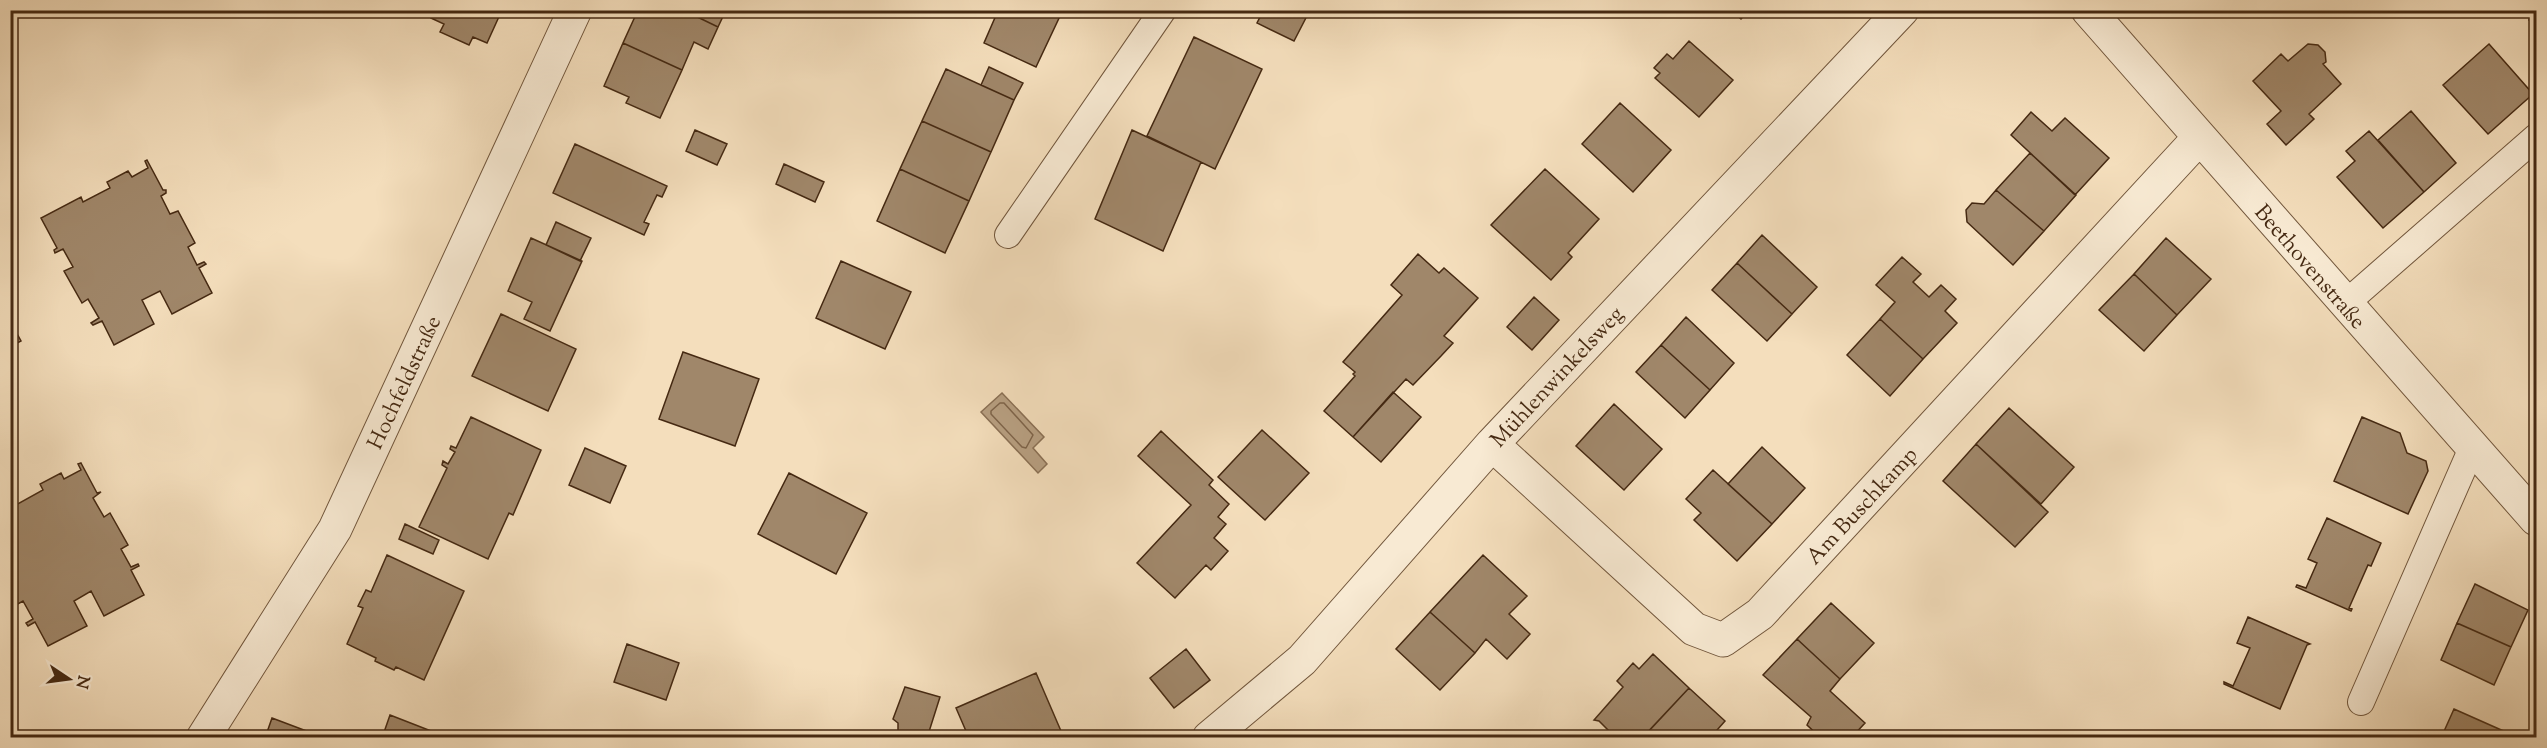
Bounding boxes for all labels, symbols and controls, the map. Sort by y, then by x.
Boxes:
street label: Beethovenstraße [2245,198,2372,337]
street label: Mühlenwinkelsweg [1484,300,1632,456]
street label: Hochfeldstraße [361,311,451,455]
street label: Am Buschkamp [1800,441,1926,573]
north arrow [39,649,99,709]
text: N [68,673,94,691]

